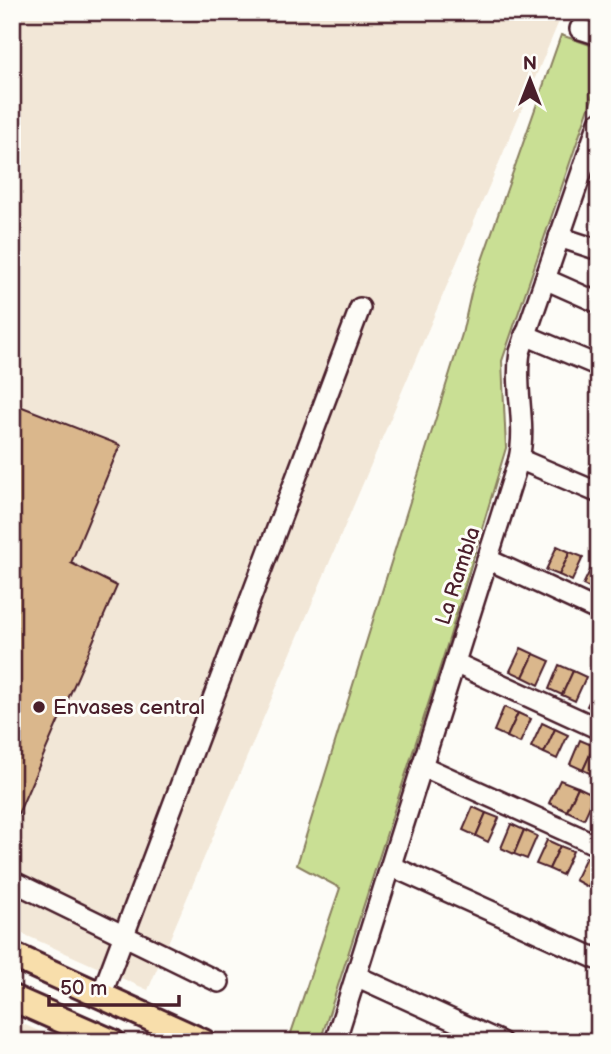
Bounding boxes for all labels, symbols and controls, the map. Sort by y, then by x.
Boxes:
north arrow [496,46,566,116]
text: N [523,53,537,76]
street label: La Rambla [430,524,486,628]
place label: Envases central [53,695,205,720]
marker: Envases central [31,699,47,715]
scale bar [49,963,178,1007]
text: 50 m [60,976,107,1001]

